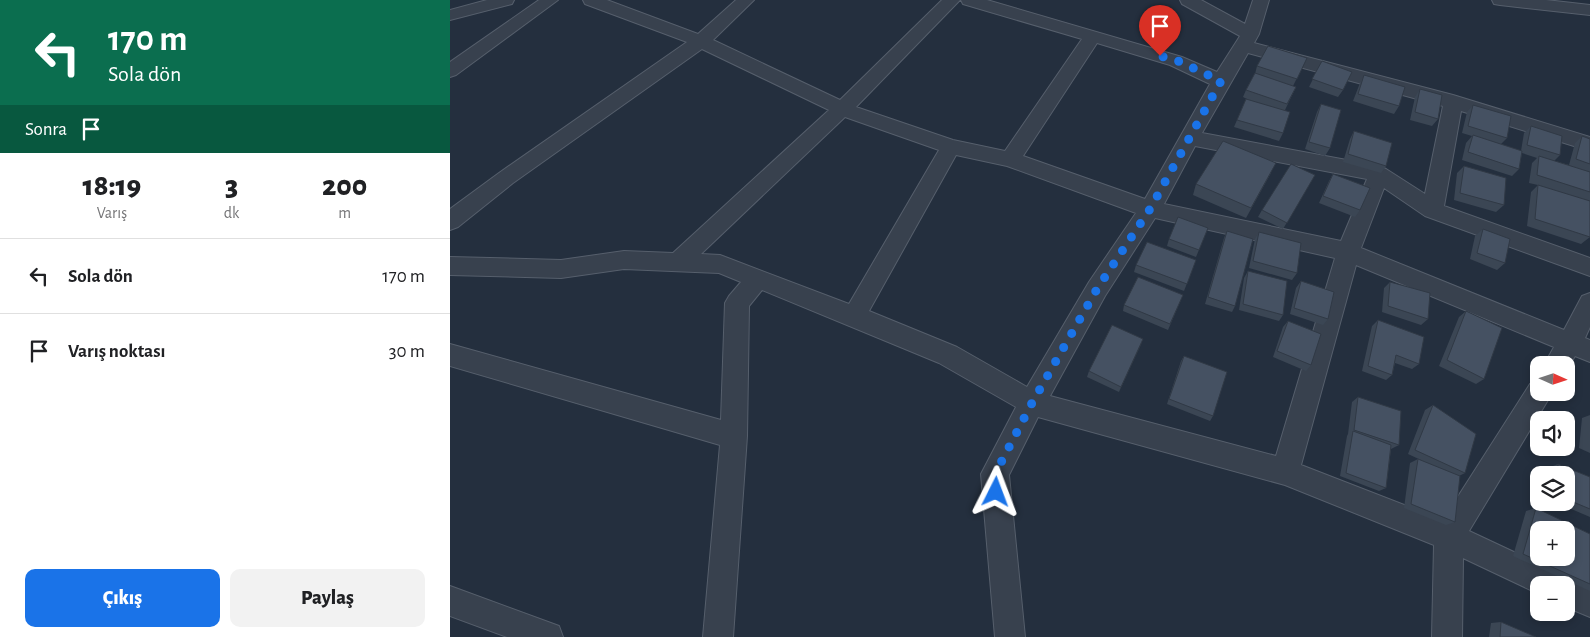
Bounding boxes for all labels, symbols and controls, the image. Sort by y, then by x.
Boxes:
pin [1139,5,1181,56]
icon: arrive [1146,12,1174,40]
icon: left [25,20,90,85]
text: 170 m [108,22,188,57]
text: Sola dön [108,63,181,85]
icon: arrive [77,115,105,143]
text: Sonra [25,120,67,139]
text: 18:19 [83,171,141,201]
text: 3 [225,171,238,201]
text: 200 [322,171,367,201]
text: Varış [97,205,127,221]
text: dk [224,205,239,221]
text: m [338,205,351,221]
icon: left [25,262,53,290]
text: Sola dön [68,267,133,286]
text: 170 m [382,267,425,286]
icon: arrive [25,337,53,365]
text: Varış noktası [68,342,166,361]
text: 30 m [389,342,425,361]
north arrow [1530,356,1575,401]
map controls [1530,356,1575,621]
button: sound [1530,411,1575,456]
position arrow [969,465,1021,517]
button: layers [1530,466,1575,511]
button: + [1530,521,1575,566]
button: Çıkış [25,569,220,627]
button: Paylaş [230,569,425,627]
button: − [1530,576,1575,621]

